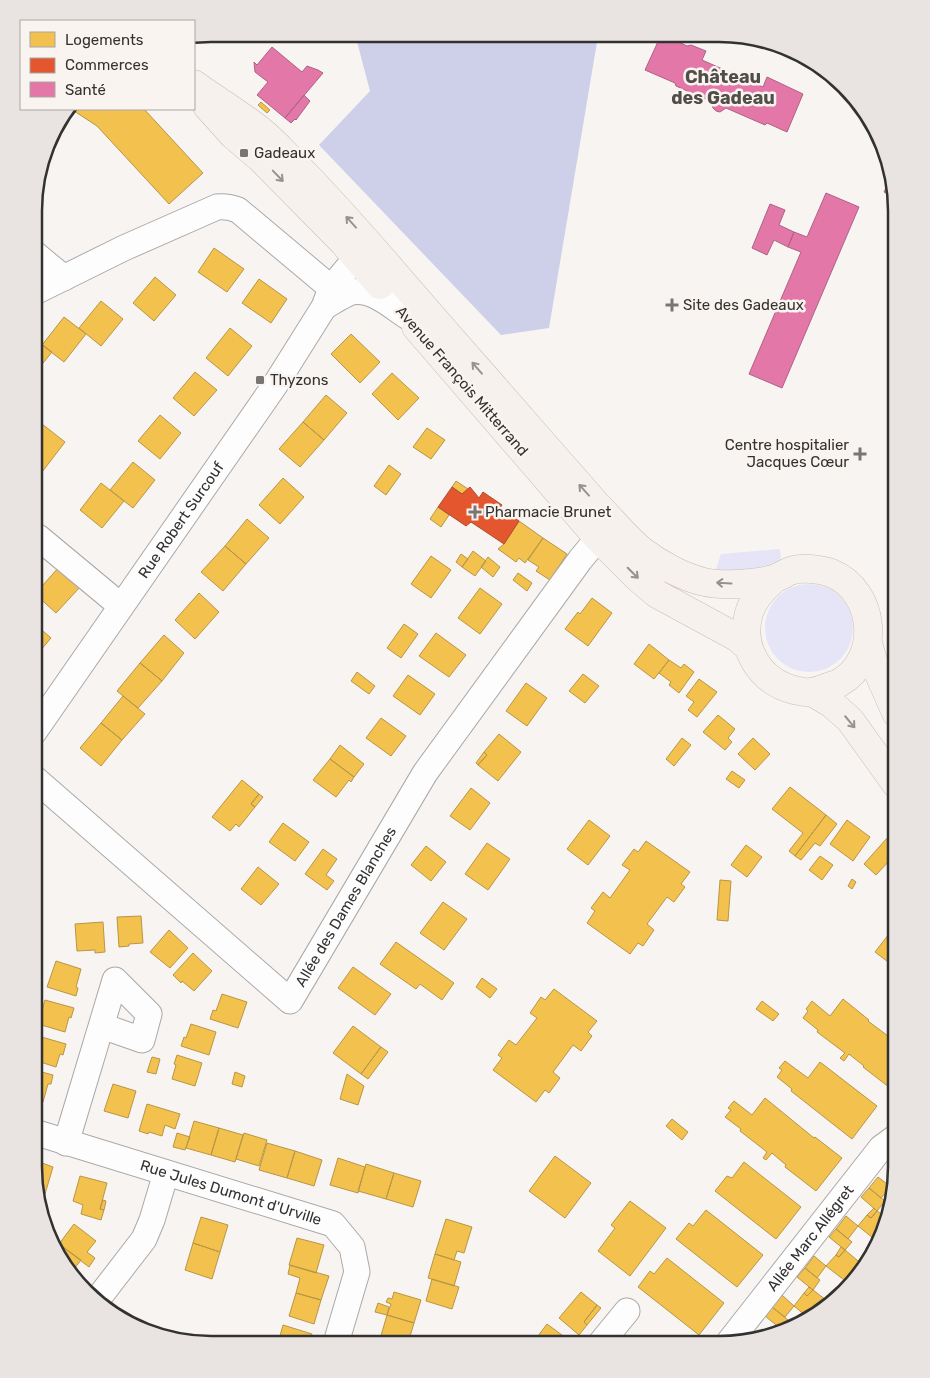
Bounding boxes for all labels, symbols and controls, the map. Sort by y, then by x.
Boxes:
legend [20,20,195,110]
text: Logements [65,31,144,49]
text: Commerces [65,56,149,74]
district label: Château des Gadeau [671,66,775,109]
text: Santé [65,81,106,99]
place label: Gadeaux [254,144,315,162]
marker: Gadeaux [238,147,250,159]
one-way arrow [272,170,284,182]
one-way arrow [345,216,357,229]
place label: Site des Gadeaux [683,296,804,314]
marker: Site des Gadeaux [665,298,679,312]
street label: Avenue François Mitterrand [392,302,532,460]
one-way arrow [471,361,483,374]
place label: Thyzons [270,371,329,389]
marker: Thyzons [254,374,266,386]
place label: Centre hospitalier Jacques Cœur [725,436,849,471]
marker: Centre hospitalier Jacques Cœur [853,447,867,461]
street label: Rue Robert Surcouf [135,458,228,582]
one-way arrow [578,484,590,497]
place label: Pharmacie Brunet [485,503,612,521]
marker: Pharmacie Brunet [469,506,481,518]
one-way arrow [626,567,639,579]
one-way arrow [717,578,733,588]
one-way arrow [845,715,856,728]
street label: Allée des Dames Blanches [291,823,400,990]
street label: Rue Jules Dumont d'Urville [138,1156,324,1229]
street label: Allée Marc Allégret [763,1181,858,1295]

